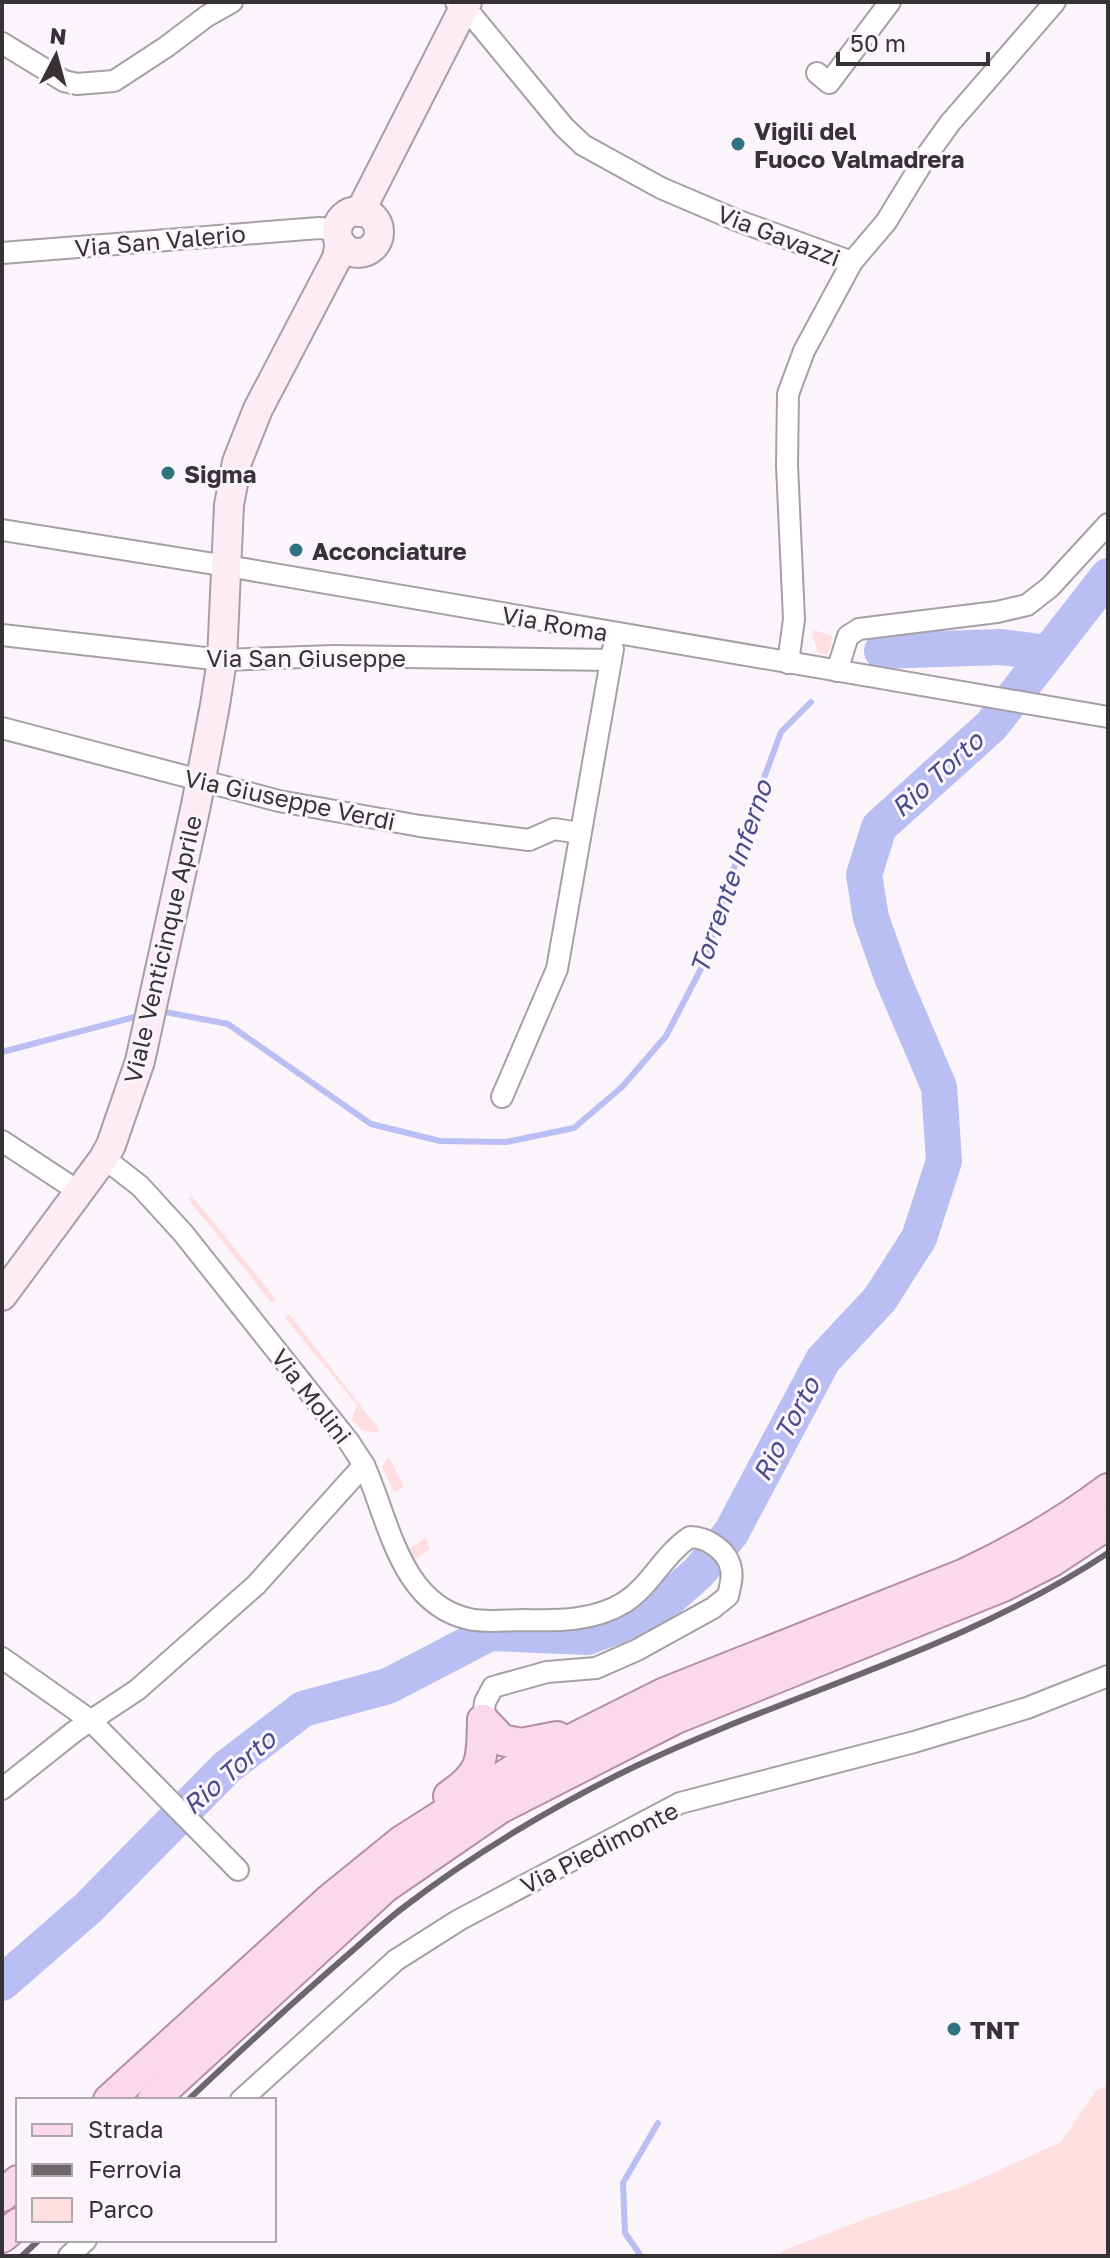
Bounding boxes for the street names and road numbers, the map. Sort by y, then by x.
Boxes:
street label: Via Gavazzi [713,198,845,272]
street label: Via San Valerio [73,218,247,262]
street label: Via Roma [500,599,610,647]
street label: Via San Giuseppe [206,643,406,672]
street label: Via Giuseppe Verdi [182,762,398,836]
street label: Viale Venticinque Aprile [117,812,207,1086]
street label: Via Molini [266,1343,358,1449]
street label: Via Piedimonte [515,1795,683,1899]

